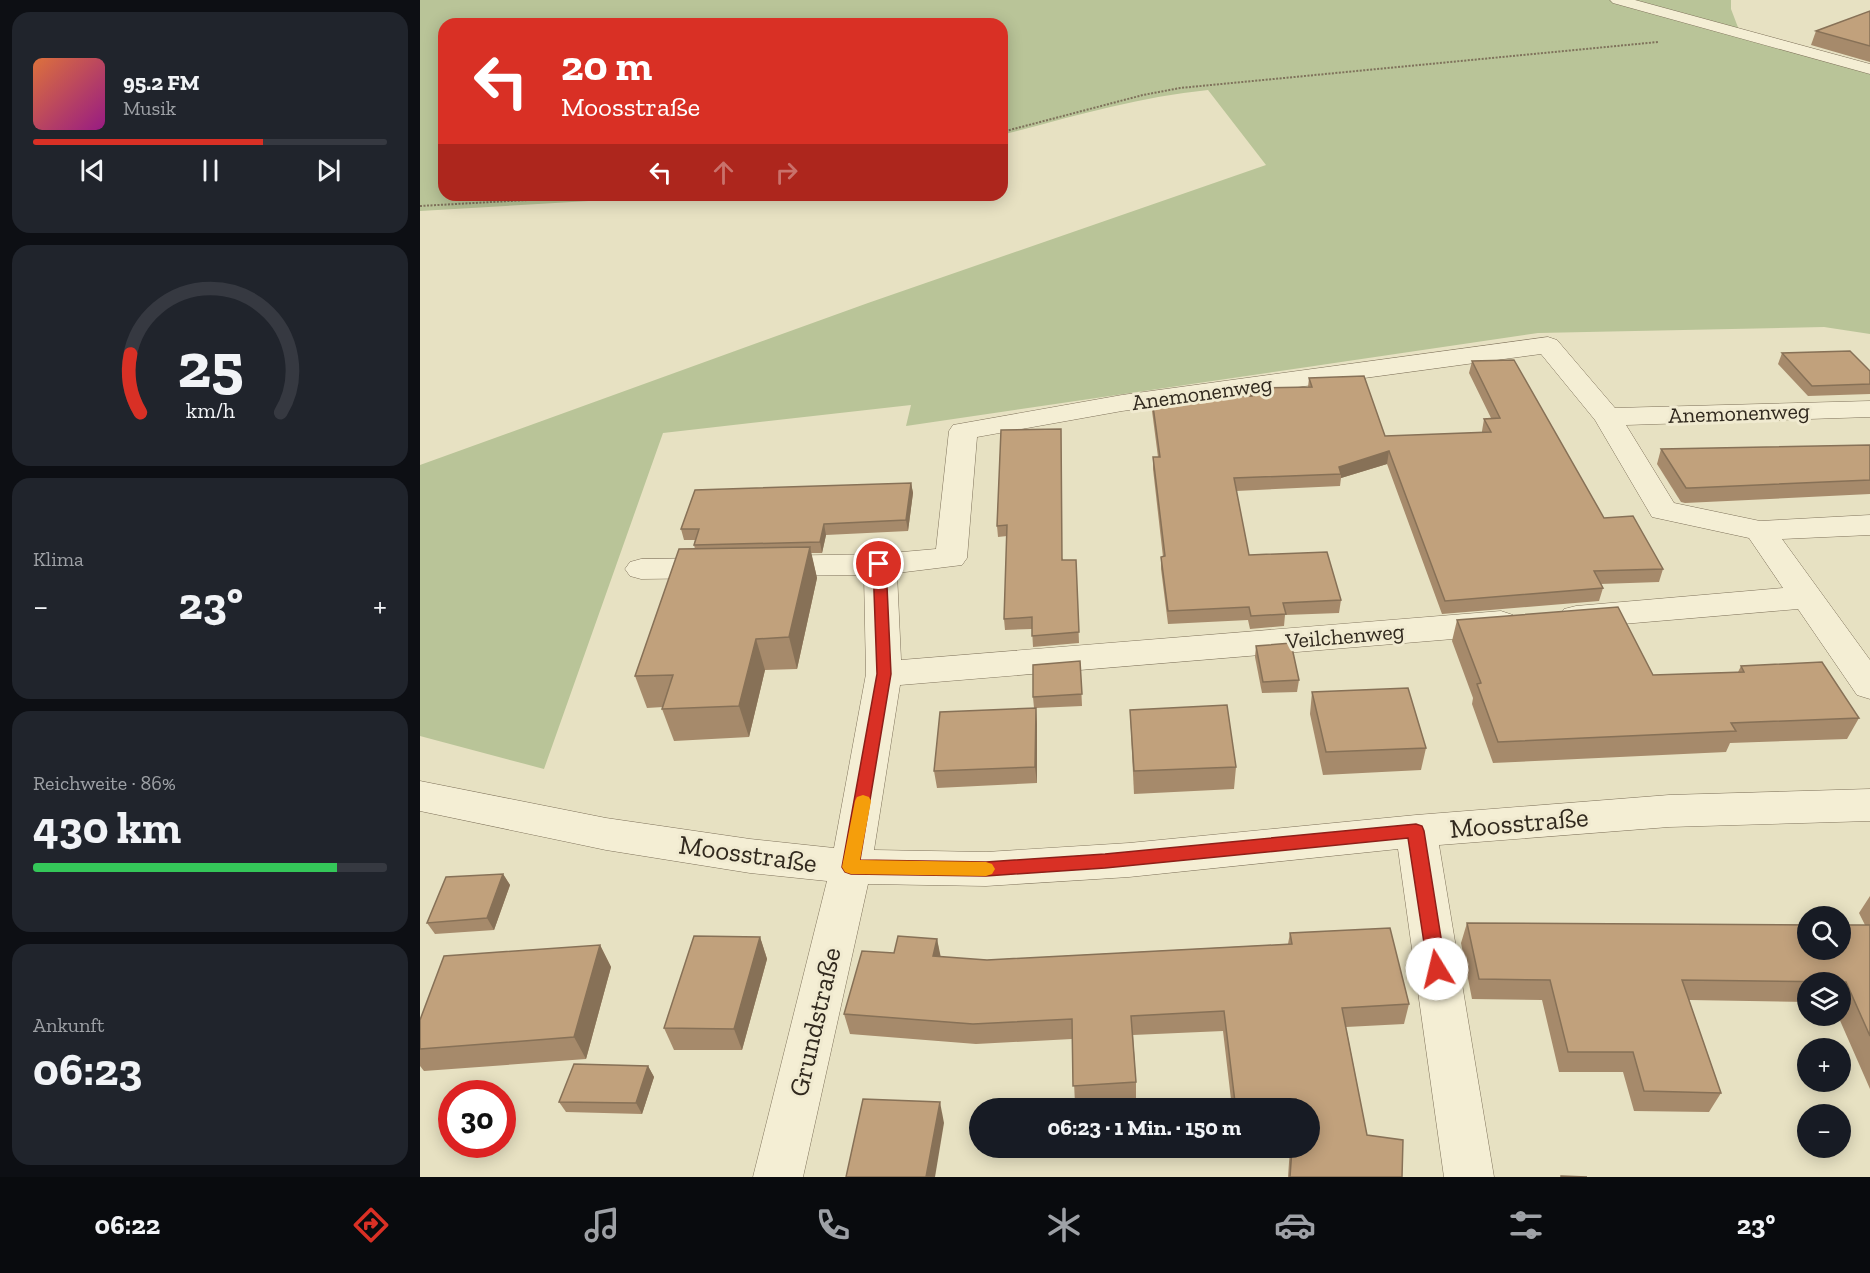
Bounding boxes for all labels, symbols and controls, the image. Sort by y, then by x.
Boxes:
text: 20 m [561,40,652,91]
icon: left [462,42,540,120]
text: 95.2 FM [123,69,199,96]
text: Moosstraße [561,91,700,123]
text: Musik [123,96,176,120]
icon: previous [76,154,109,187]
icon: pause [194,154,227,187]
icon: next [312,154,345,187]
icon: left [644,156,677,189]
icon: ahead [707,156,740,189]
icon: right [770,156,803,189]
text: 25 [177,328,243,403]
street label: Anemonenweg [1130,370,1274,416]
street label: Anemonenweg [1668,397,1810,429]
text: km/h [186,398,234,423]
pin [853,538,904,589]
text: Klima [33,547,84,571]
icon: arrive [862,547,895,580]
text: 23° [179,577,243,631]
text: − [33,586,48,625]
text: + [373,586,387,625]
street label: Veilchenweg [1283,617,1406,655]
text: Reichweite · 86% [33,771,176,795]
text: 430 km [33,801,181,855]
street label: Moosstraße [1448,801,1590,845]
street label: Moosstraße [677,828,819,880]
map controls [1797,906,1851,1158]
button: search [1797,906,1851,960]
position arrow [1405,937,1469,1001]
street label: Grundstraße [782,944,848,1100]
button: layers [1797,972,1851,1026]
text: Ankunft [33,1013,104,1037]
button: + [1797,1038,1851,1092]
text: 06:23 [33,1043,142,1097]
speed limit sign: 30 [438,1080,516,1158]
button: − [1797,1104,1851,1158]
text: 06:23 · 1 Min. · 150 m [1048,1114,1241,1141]
icon: directions [350,1204,392,1246]
icon: music [581,1204,623,1246]
icon: phone [812,1204,854,1246]
icon: climate [1043,1204,1085,1246]
icon: car [1274,1204,1316,1246]
icon: filters [1505,1204,1547,1246]
text: 06:22 [95,1209,160,1241]
text: 23° [1737,1209,1775,1241]

